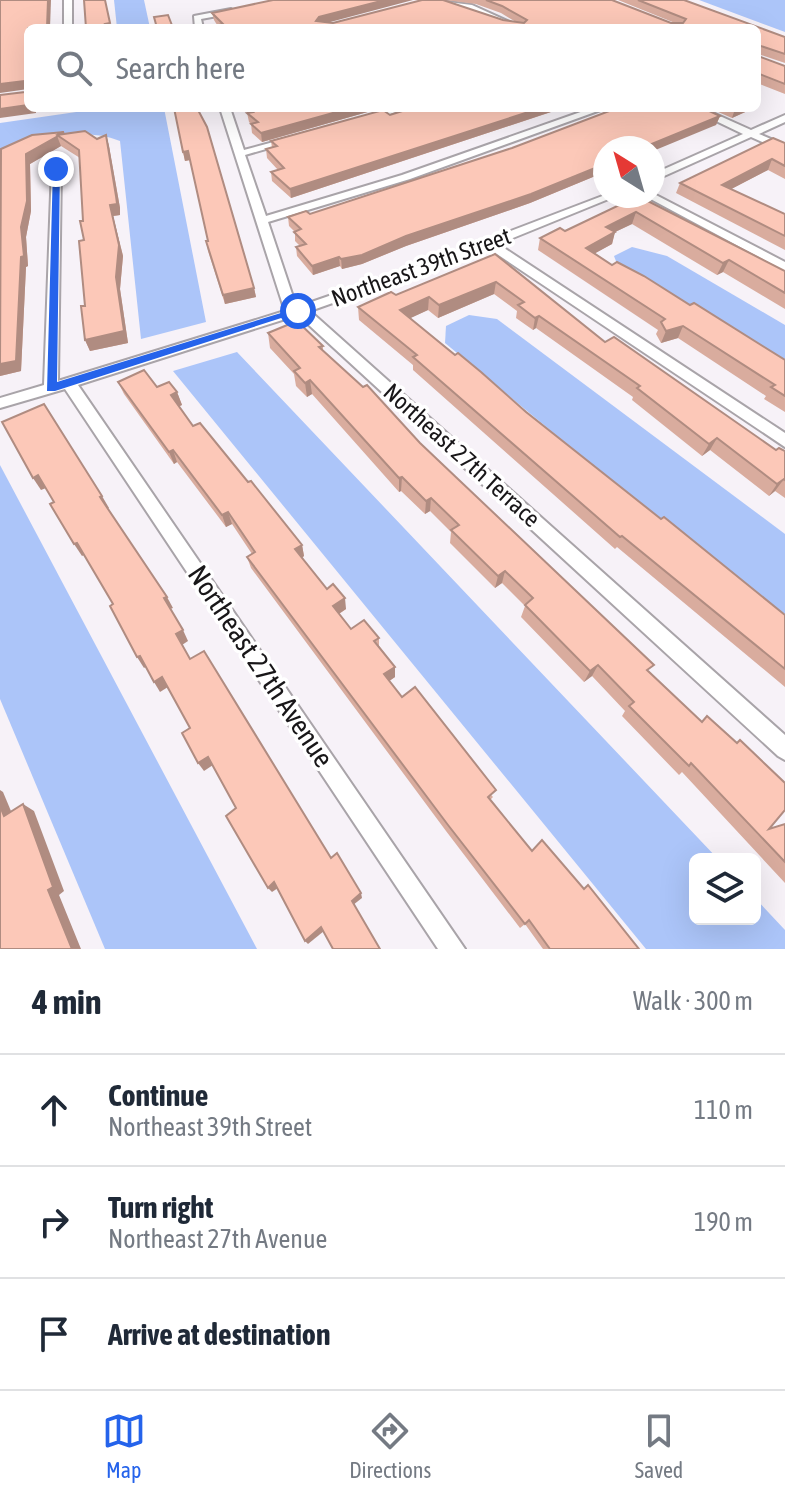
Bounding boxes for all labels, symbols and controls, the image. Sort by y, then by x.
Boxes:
search box [24,24,761,112]
icon: search [52,46,96,90]
text: Search here [116,51,245,85]
north arrow [593,136,665,208]
route end [38,151,74,187]
street label: Northeast 39th Street [328,222,514,312]
route start [280,293,316,329]
street label: Northeast 27th Terrace [378,378,546,532]
street label: Northeast 27th Avenue [182,559,340,773]
map controls [689,853,761,925]
button: layers [689,853,761,925]
text: 4 min [32,982,101,1021]
text: Walk · 300 m [633,986,753,1016]
text: Continue [108,1078,208,1112]
icon: ahead [32,1088,76,1132]
text: 110 m [694,1095,753,1125]
text: Northeast 39th Street [108,1112,312,1142]
text: Turn right [108,1190,214,1224]
icon: right [32,1200,76,1244]
text: 190 m [694,1207,753,1237]
text: Northeast 27th Avenue [108,1224,327,1254]
icon: arrive [32,1312,76,1356]
text: Arrive at destination [108,1317,330,1351]
tab: Map [102,1409,146,1483]
tab: Directions [349,1409,431,1483]
tab: Saved [635,1409,683,1483]

